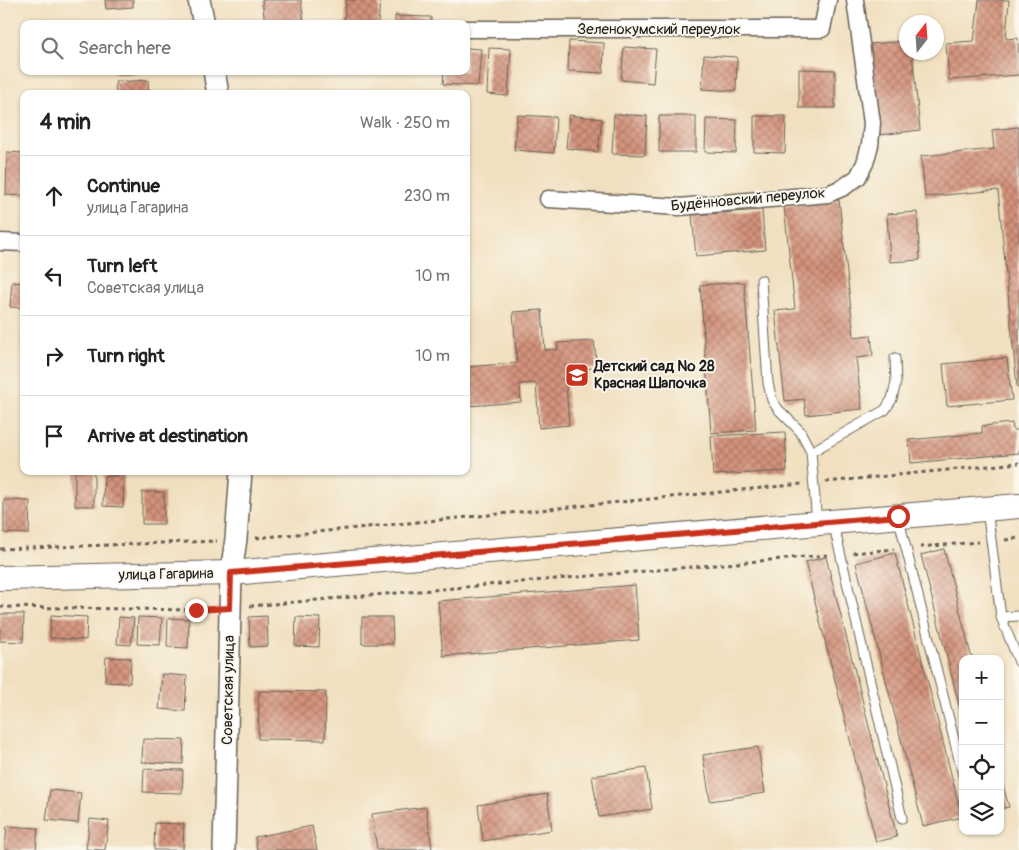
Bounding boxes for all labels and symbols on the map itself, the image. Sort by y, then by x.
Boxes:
north arrow [899,15,944,60]
street label: Зеленокумский переулок [577,20,741,39]
street label: Будённовский переулок [670,183,826,216]
place label: Детский сад № 28 Красная Шапочка [593,357,715,393]
school or university icon: Детский сад № 28 Красная Шапочка [564,362,590,388]
route start [887,505,910,528]
street label: улица Гагарина [117,564,214,585]
route end [185,599,208,622]
street label: Советская улица [218,635,239,745]

